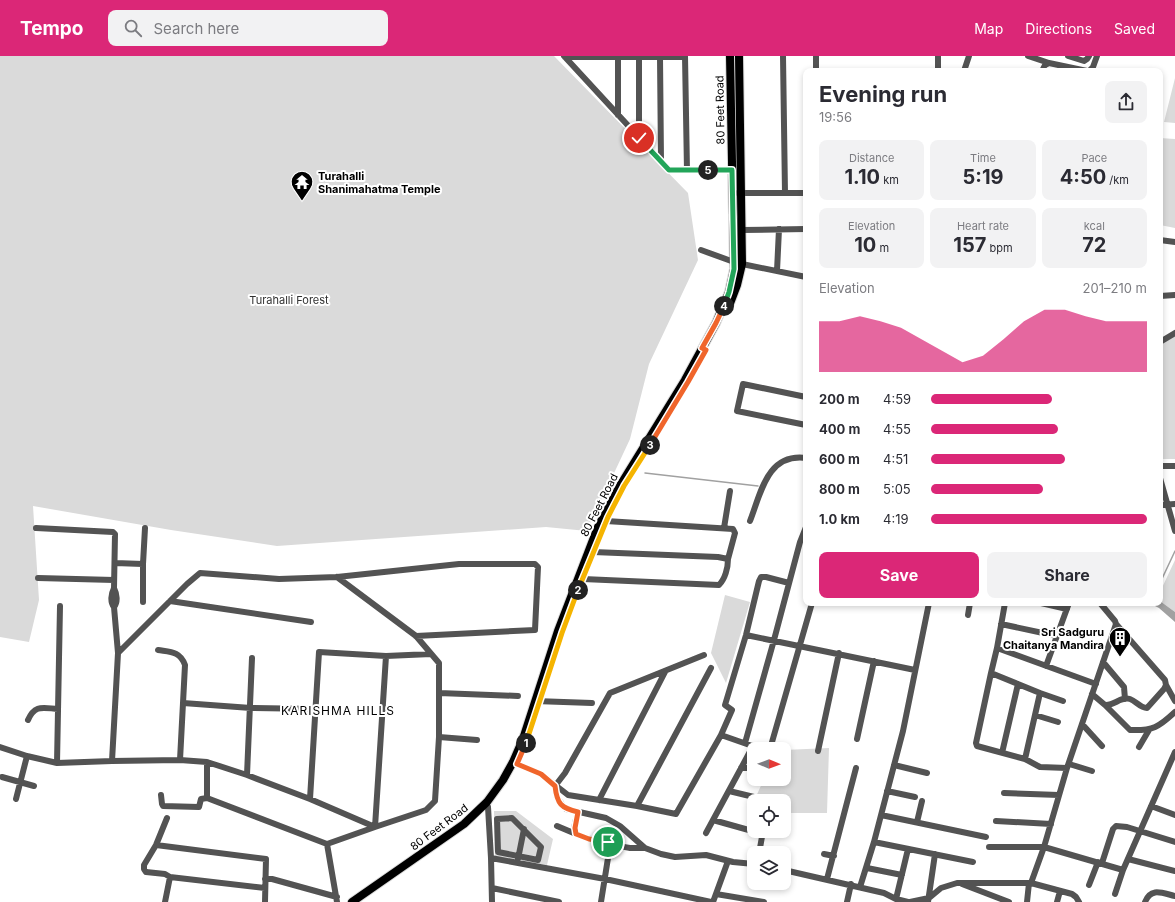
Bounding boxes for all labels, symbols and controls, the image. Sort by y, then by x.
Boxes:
search box [108,10,388,46]
text: Tempo [20,17,84,40]
icon: search [122,17,144,39]
text: Search here [154,19,239,38]
text: Map [974,20,1003,37]
text: Directions [1025,20,1092,37]
text: Saved [1114,20,1155,37]
street label: 80 Feet Road [712,75,728,145]
text: Evening run [819,81,947,107]
button: share [1105,81,1147,123]
text: 19:56 [819,109,852,125]
pin [622,121,656,155]
icon: check [628,127,650,149]
text: Distance [849,151,894,165]
text: Time [970,151,996,165]
text: Pace [1081,151,1107,165]
pin: 5 [698,160,718,180]
text: 5 [704,163,712,177]
text: 1.10 [844,165,880,189]
text: 5:19 [962,165,1004,189]
text: 4:50 [1060,165,1106,189]
temple icon: Turahalli Shanimahatma Temple [289,169,315,202]
place label: Turahalli Shanimahatma Temple [318,169,441,196]
text: km [880,173,899,187]
text: /km [1106,173,1129,187]
text: Elevation [848,219,895,233]
text: Heart rate [957,219,1009,233]
text: kcal [1084,219,1105,233]
text: 10 [854,233,876,257]
text: 157 [953,233,986,257]
text: 72 [1082,233,1106,257]
text: m [876,241,889,255]
text: bpm [986,241,1013,255]
text: Elevation [819,280,875,296]
text: 201–210 m [1083,280,1147,296]
park label: Turahalli Forest [249,293,329,307]
pin: 4 [714,296,734,316]
text: 4 [720,299,728,313]
text: 200 m [819,391,860,407]
text: 4:59 [883,391,911,407]
text: 400 m [819,421,860,437]
text: 4:55 [883,421,911,437]
pin: 3 [640,435,660,455]
text: 3 [646,438,654,452]
text: 600 m [819,451,860,467]
text: 4:51 [883,451,908,467]
street label: 80 Feet Road [577,471,621,539]
text: 800 m [819,481,860,497]
text: 5:05 [883,481,911,497]
text: 1.0 km [819,511,860,527]
text: 4:19 [883,511,909,527]
button: Save [819,552,979,598]
button: Share [987,552,1147,598]
pin: 2 [568,580,588,600]
text: 2 [575,583,581,597]
place label: Sri Sadguru Chaitanya Mandira [1003,625,1104,652]
building icon: Sri Sadguru Chaitanya Mandira [1107,625,1133,658]
district label: KARISHMA HILLS [281,703,395,718]
pin: 1 [516,733,536,753]
text: 1 [524,736,528,750]
north arrow [747,742,791,786]
map controls [747,742,791,890]
button: locate [747,794,791,838]
street label: 80 Feet Road [407,801,471,853]
pin [591,825,625,859]
icon: arrive [597,831,619,853]
button: layers [747,846,791,890]

